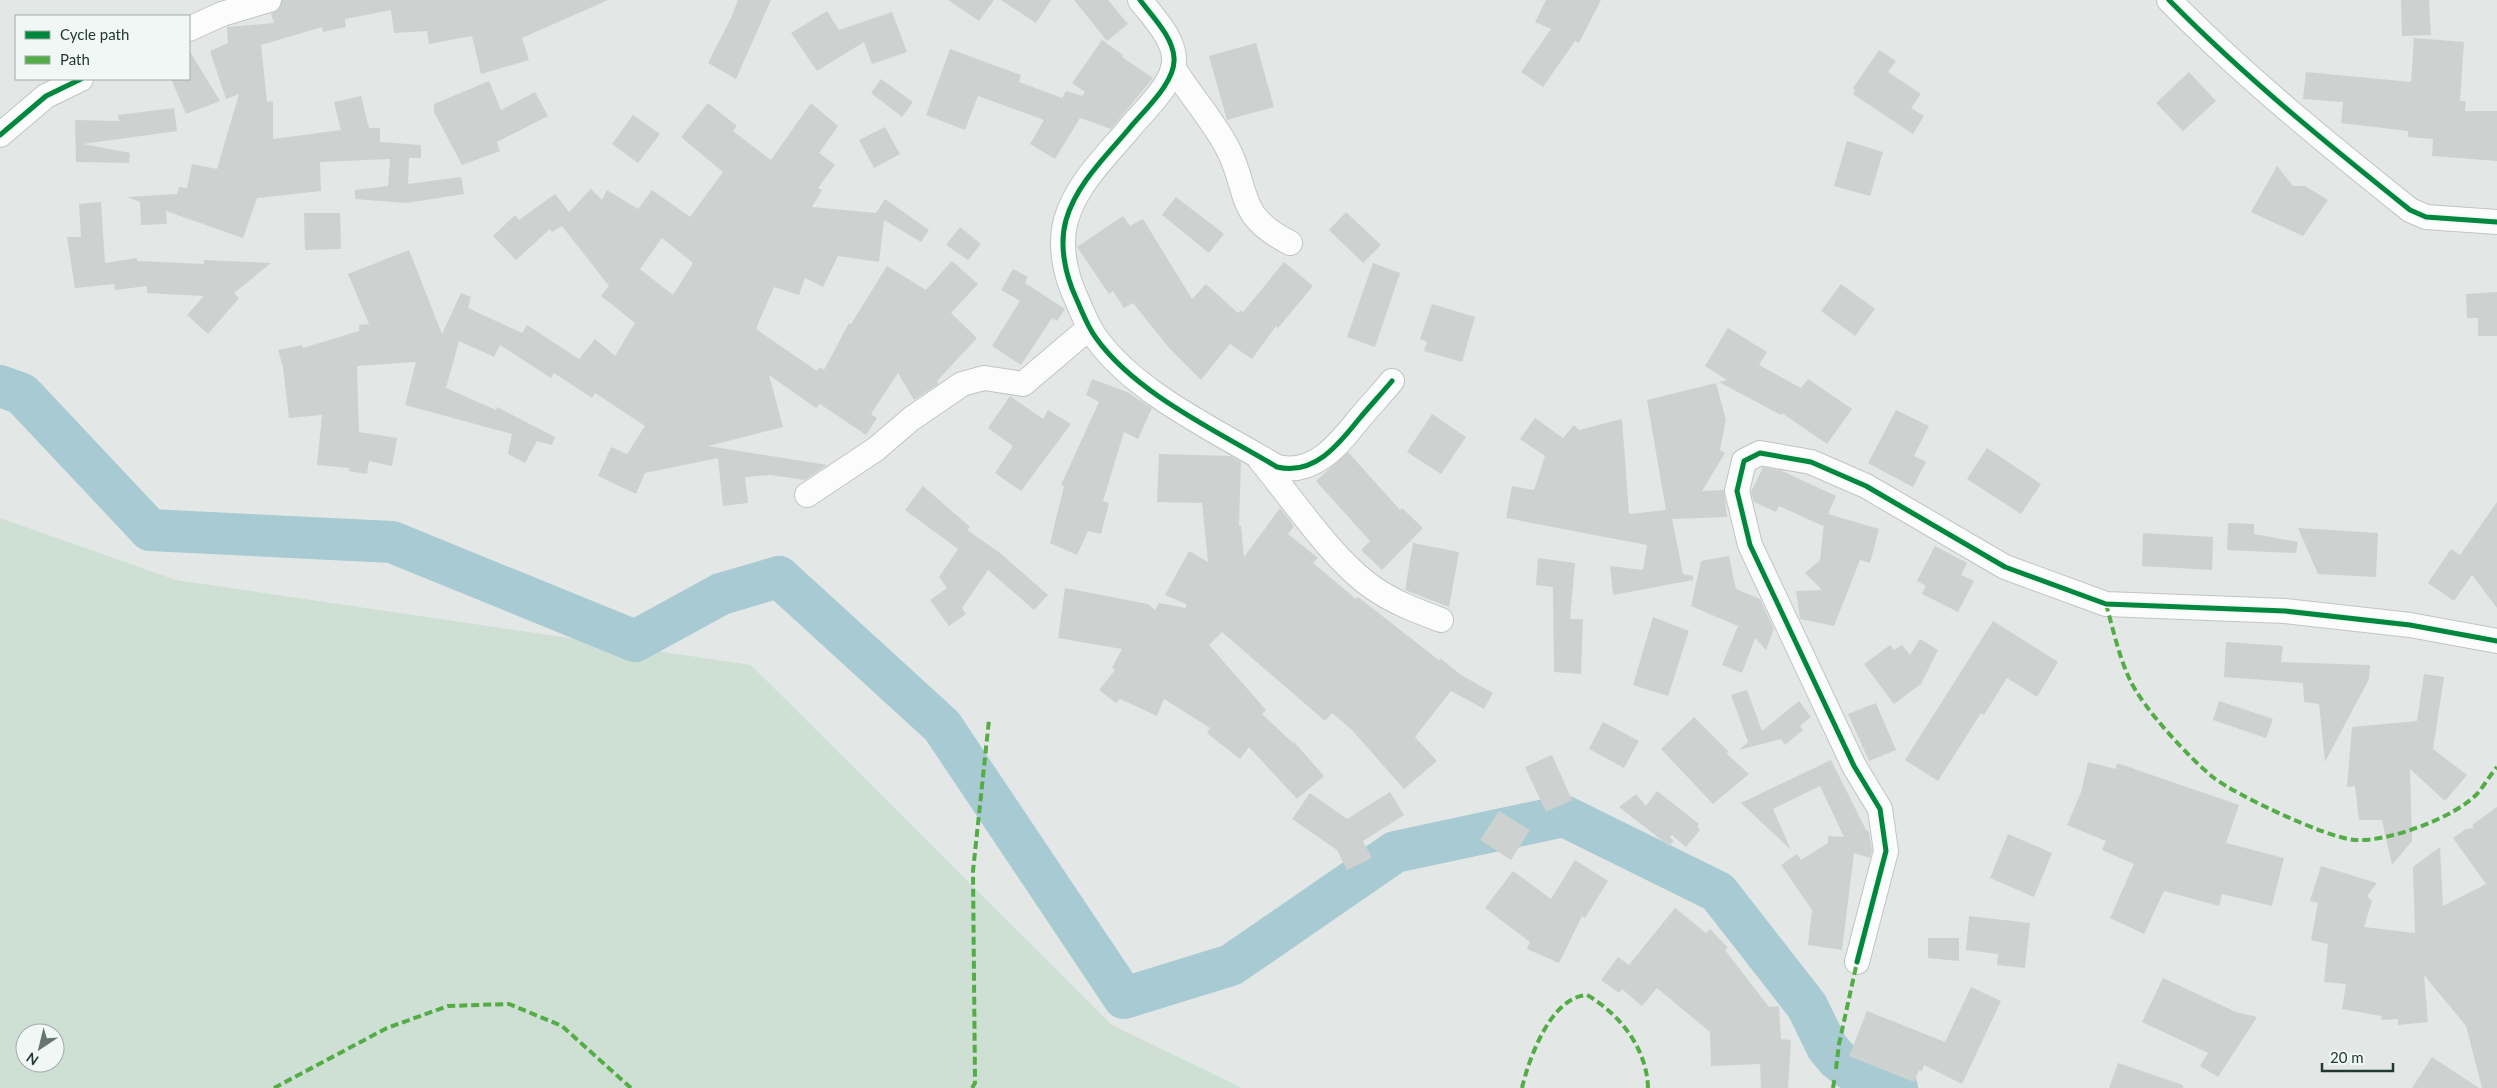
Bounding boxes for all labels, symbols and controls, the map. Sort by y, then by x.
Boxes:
legend [15,15,190,80]
text: Cycle path [60,25,129,43]
text: Path [60,50,90,68]
north arrow [15,1023,65,1073]
scale bar [2322,1040,2393,1072]
text: 20 m [2330,1048,2364,1066]
text: N [23,1049,42,1069]

